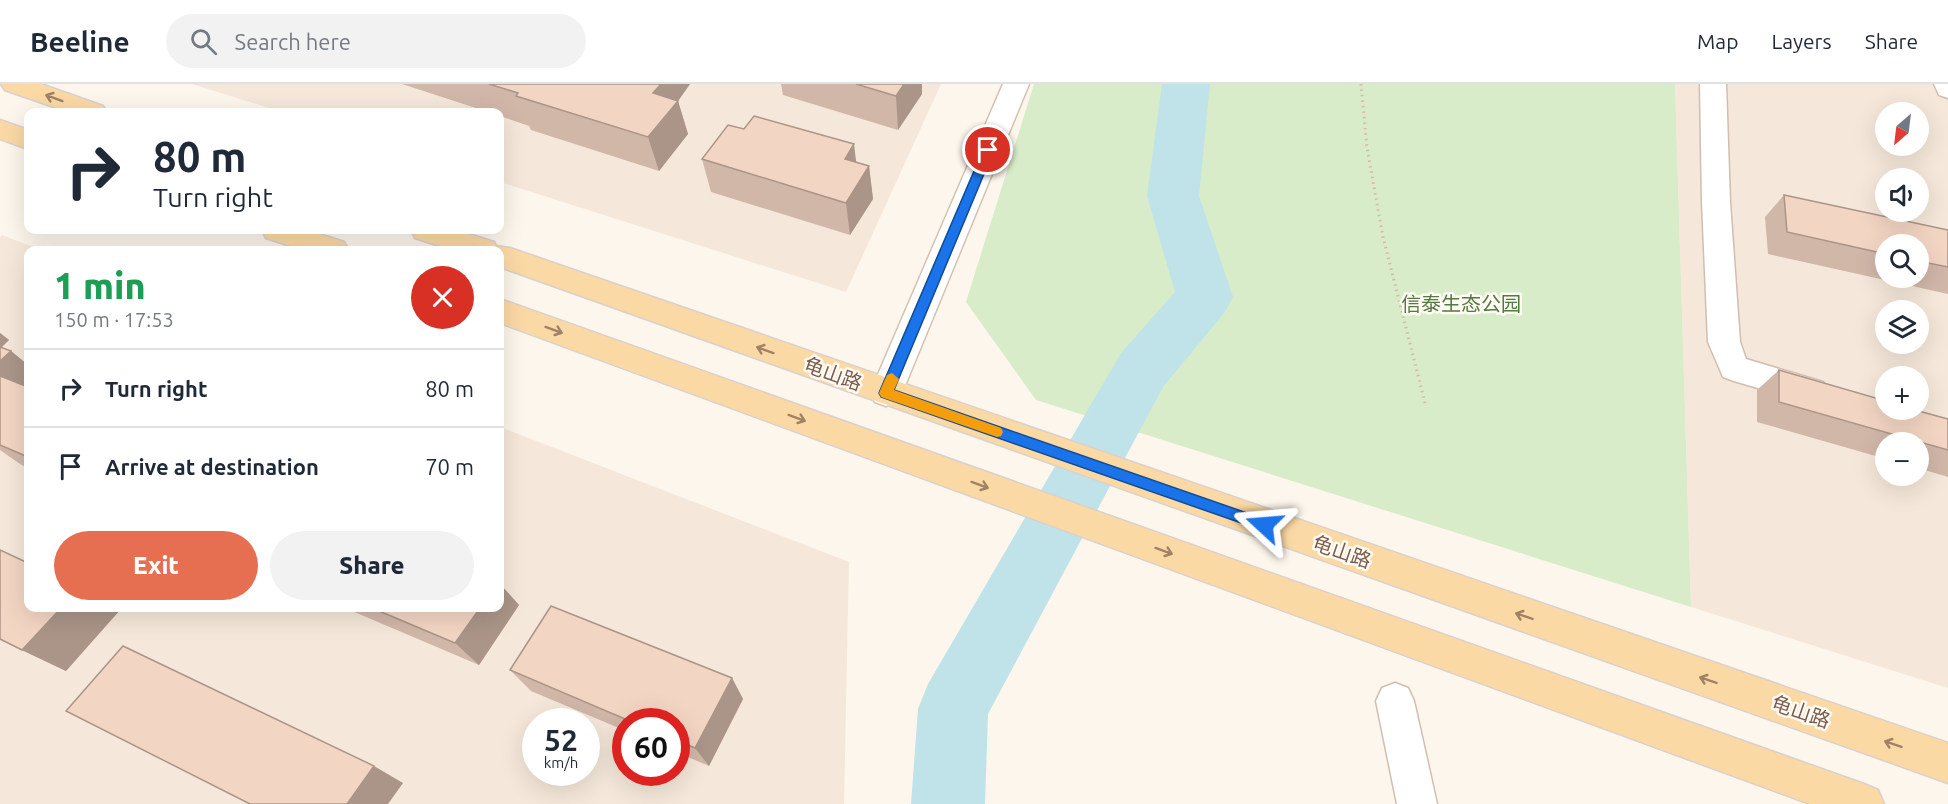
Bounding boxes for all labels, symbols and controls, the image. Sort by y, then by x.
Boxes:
search box [166,14,586,68]
icon: search [187,25,220,58]
text: Beeline [30,26,130,57]
text: Search here [235,29,351,54]
text: Map [1697,29,1738,53]
text: Layers [1771,29,1832,53]
text: Share [1865,29,1918,53]
one-way arrow [45,92,64,103]
north arrow [1875,102,1929,156]
map controls [1875,102,1929,486]
pin [962,124,1013,175]
icon: right [54,132,132,210]
text: 80 m [153,133,247,180]
icon: arrive [971,133,1004,166]
button: sound [1875,168,1929,222]
text: Turn right [153,182,273,212]
button: search [1875,234,1929,288]
text: 1 min [54,265,146,306]
button: close [411,266,474,329]
park label: 信泰生态公园 [1401,292,1521,315]
button: layers [1875,300,1929,354]
text: 150 m · 17:53 [54,308,174,331]
one-way arrow [545,326,563,337]
one-way arrow [757,344,775,355]
street label: 龟山路 [801,352,865,395]
button: + [1875,366,1929,420]
icon: right [54,372,87,405]
text: Turn right [105,376,207,401]
text: 80 m [425,376,474,401]
one-way arrow [787,414,806,425]
button: − [1875,432,1929,486]
icon: arrive [54,450,87,483]
text: Arrive at destination [105,454,319,479]
text: 70 m [425,454,474,479]
one-way arrow [971,480,989,491]
position arrow [1232,493,1296,557]
button: Exit [54,531,258,600]
button: Share [270,531,474,600]
street label: 龟山路 [1310,531,1374,572]
one-way arrow [1154,547,1173,558]
one-way arrow [1515,609,1534,620]
one-way arrow [1699,674,1718,685]
street label: 龟山路 [1769,691,1833,732]
speed limit sign: 60 [612,708,690,786]
text: 52 [544,723,578,757]
one-way arrow [1884,737,1903,748]
text: km/h [544,754,578,771]

